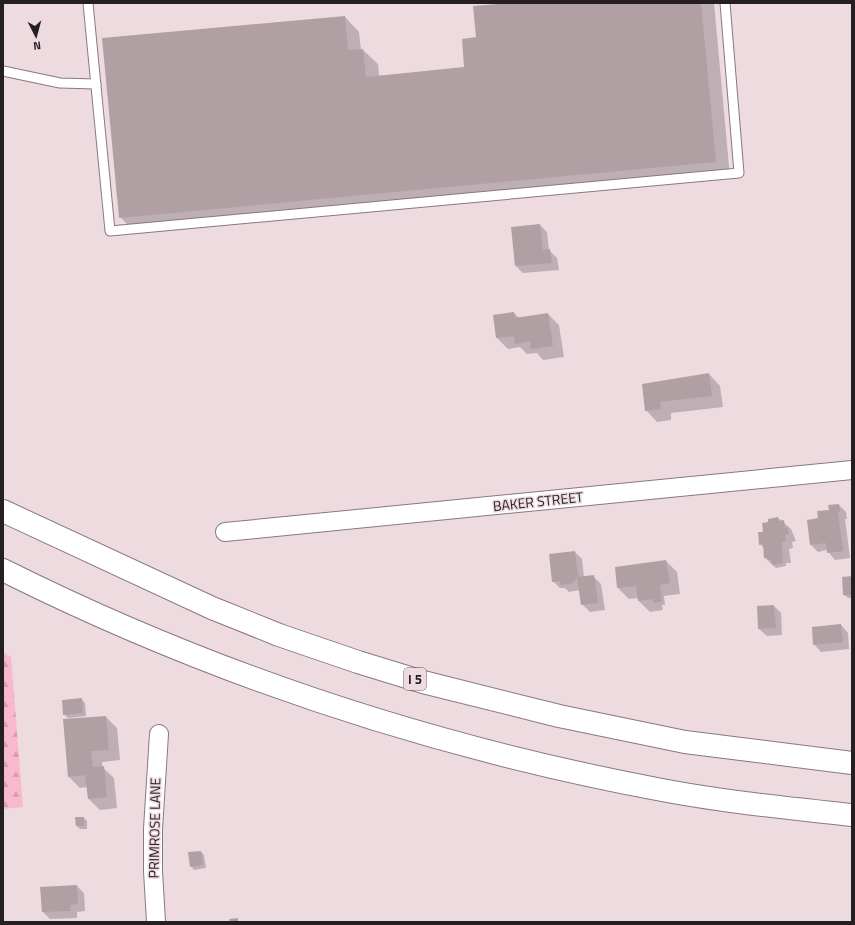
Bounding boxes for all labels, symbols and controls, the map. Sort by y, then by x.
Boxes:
north arrow [16,16,56,56]
text: N [32,38,42,54]
street label: BAKER STREET [492,486,585,516]
road number: I 5 [404,668,426,690]
street label: PRIMROSE LANE [143,777,165,879]

